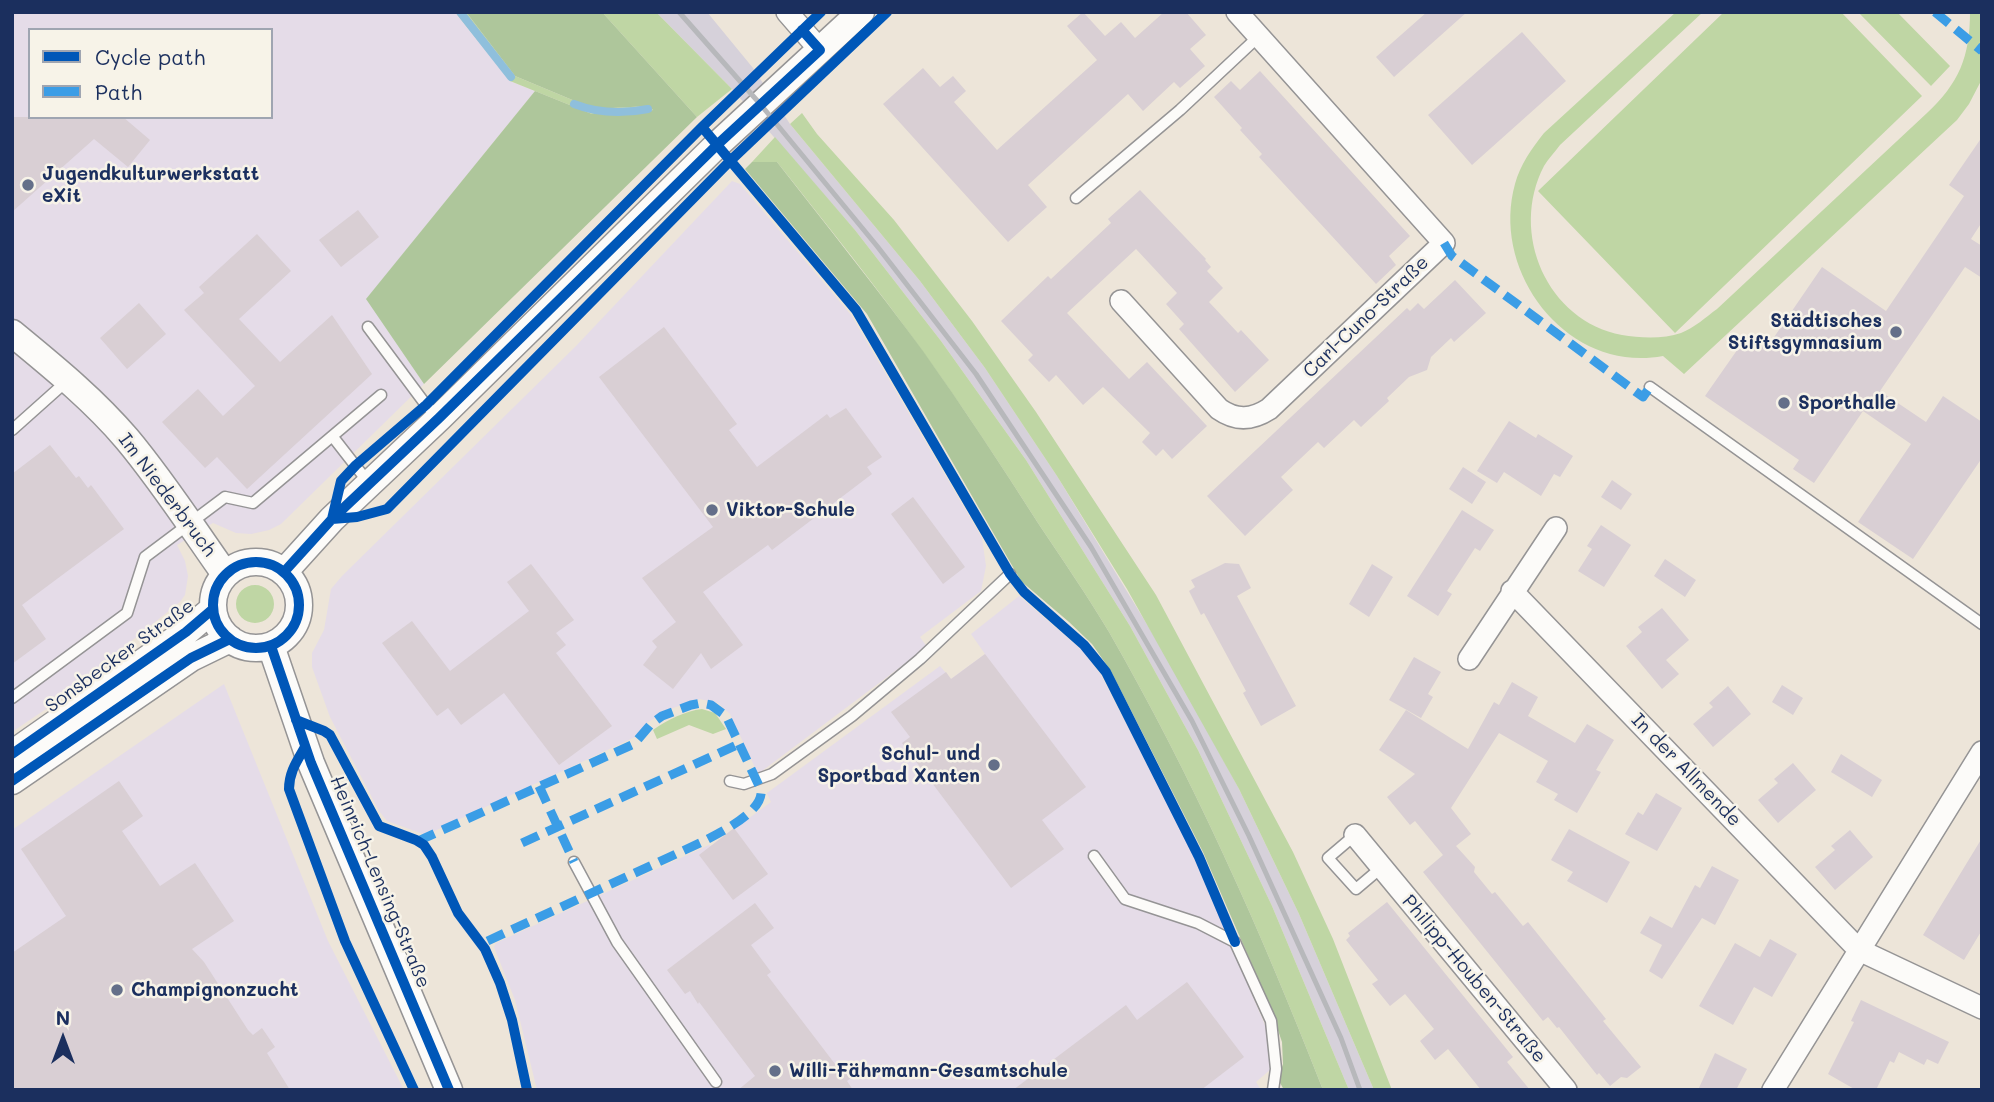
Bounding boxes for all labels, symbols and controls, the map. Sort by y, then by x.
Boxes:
legend [28,28,273,119]
text: Cycle path [95,43,205,70]
text: Path [95,78,142,105]
place label: Jugendkulturwerkstatt eXit [42,163,259,207]
marker: Jugendkulturwerkstatt eXit [20,177,36,193]
street label: Carl-Cuno-Straße [1298,251,1434,383]
place label: Städtisches Stiftsgymnasium [1728,310,1882,354]
marker: Städtisches Stiftsgymnasium [1888,324,1904,340]
place label: Sporthalle [1798,392,1896,414]
marker: Sporthalle [1776,395,1792,411]
street label: Im Niederbruch [113,429,221,561]
place label: Viktor-Schule [726,499,855,521]
marker: Viktor-Schule [704,502,720,518]
street label: Sonsbecker Straße [41,594,199,718]
street label: In der Allmende [1626,709,1746,831]
place label: Schul- und Sportbad Xanten [817,743,980,787]
marker: Schul- und Sportbad Xanten [986,757,1002,773]
street label: Heinrich-Lensing-Straße [325,773,435,991]
street label: Philipp-Houben-Straße [1397,890,1551,1068]
place label: Champignonzucht [131,979,298,1001]
marker: Champignonzucht [109,982,125,998]
north arrow [28,1004,98,1074]
text: N [56,1005,70,1030]
place label: Willi-Fährmann-Gesamtschule [789,1060,1068,1082]
marker: Willi-Fährmann-Gesamtschule [767,1063,783,1079]

